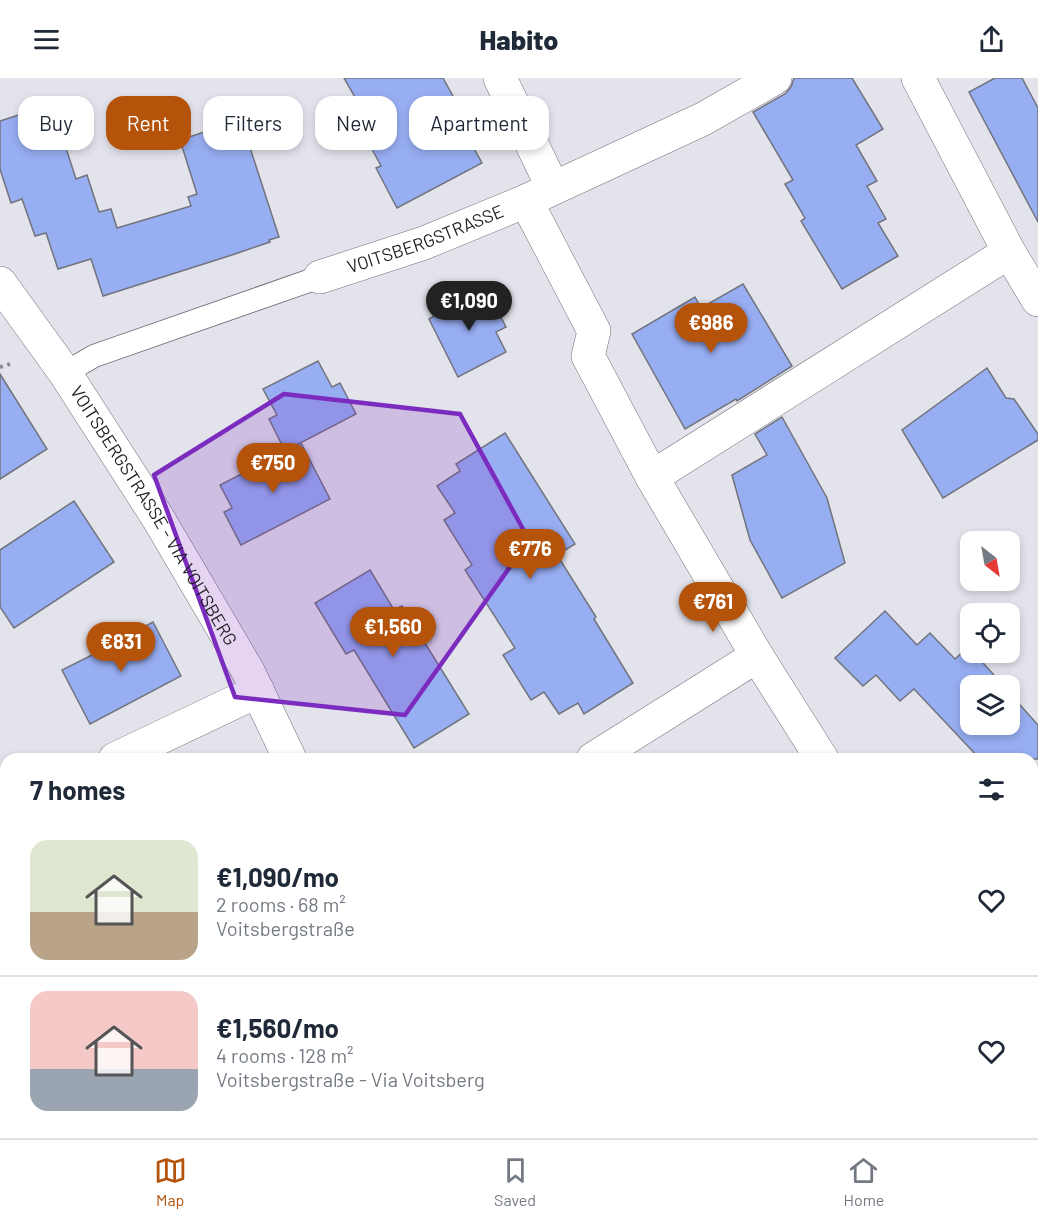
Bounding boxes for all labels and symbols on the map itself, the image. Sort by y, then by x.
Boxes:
street label: VOITSBERGSTRASSE [344,199,507,277]
pin: €1,090 [420,281,518,332]
pin: €986 [675,303,747,354]
street label: VOITSBERGSTRASSE - VIA VOITSBERG [66,381,242,649]
pin: €750 [237,443,309,494]
pin: €776 [494,529,566,580]
north arrow [960,531,1020,591]
pin: €761 [677,582,749,633]
pin: €1,560 [344,607,442,658]
pin: €831 [85,622,157,673]

